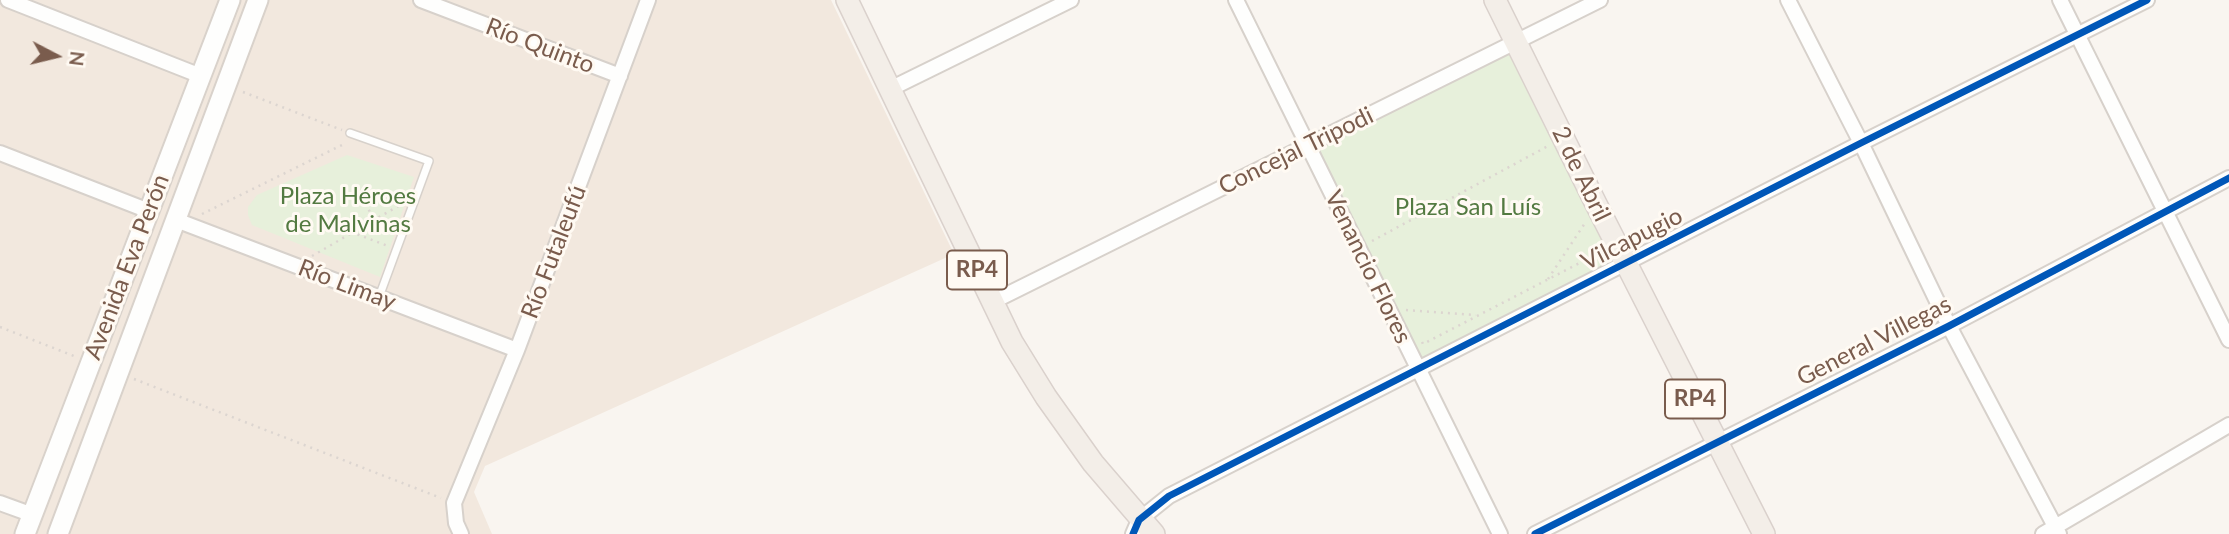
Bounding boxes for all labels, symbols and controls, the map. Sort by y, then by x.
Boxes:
street label: Río Quinto [482,12,598,80]
north arrow [21,21,91,91]
text: N [65,50,90,67]
street label: Concejal Tripodi [1214,101,1378,201]
street label: 2 de Abril [1546,122,1616,226]
street label: Avenida Eva Perón [78,170,176,364]
street label: Río Futaleufú [515,181,593,323]
park label: Plaza Héroes de Malvinas [280,182,416,238]
street label: Venancio Flores [1319,186,1417,348]
park label: Plaza San Luís [1395,193,1541,221]
street label: Vilcapugio [1577,201,1687,277]
road number: RP4 [947,250,1007,290]
street label: Río Limay [294,253,400,317]
street label: General Villegas [1792,290,1956,392]
road number: RP4 [1665,380,1725,418]

